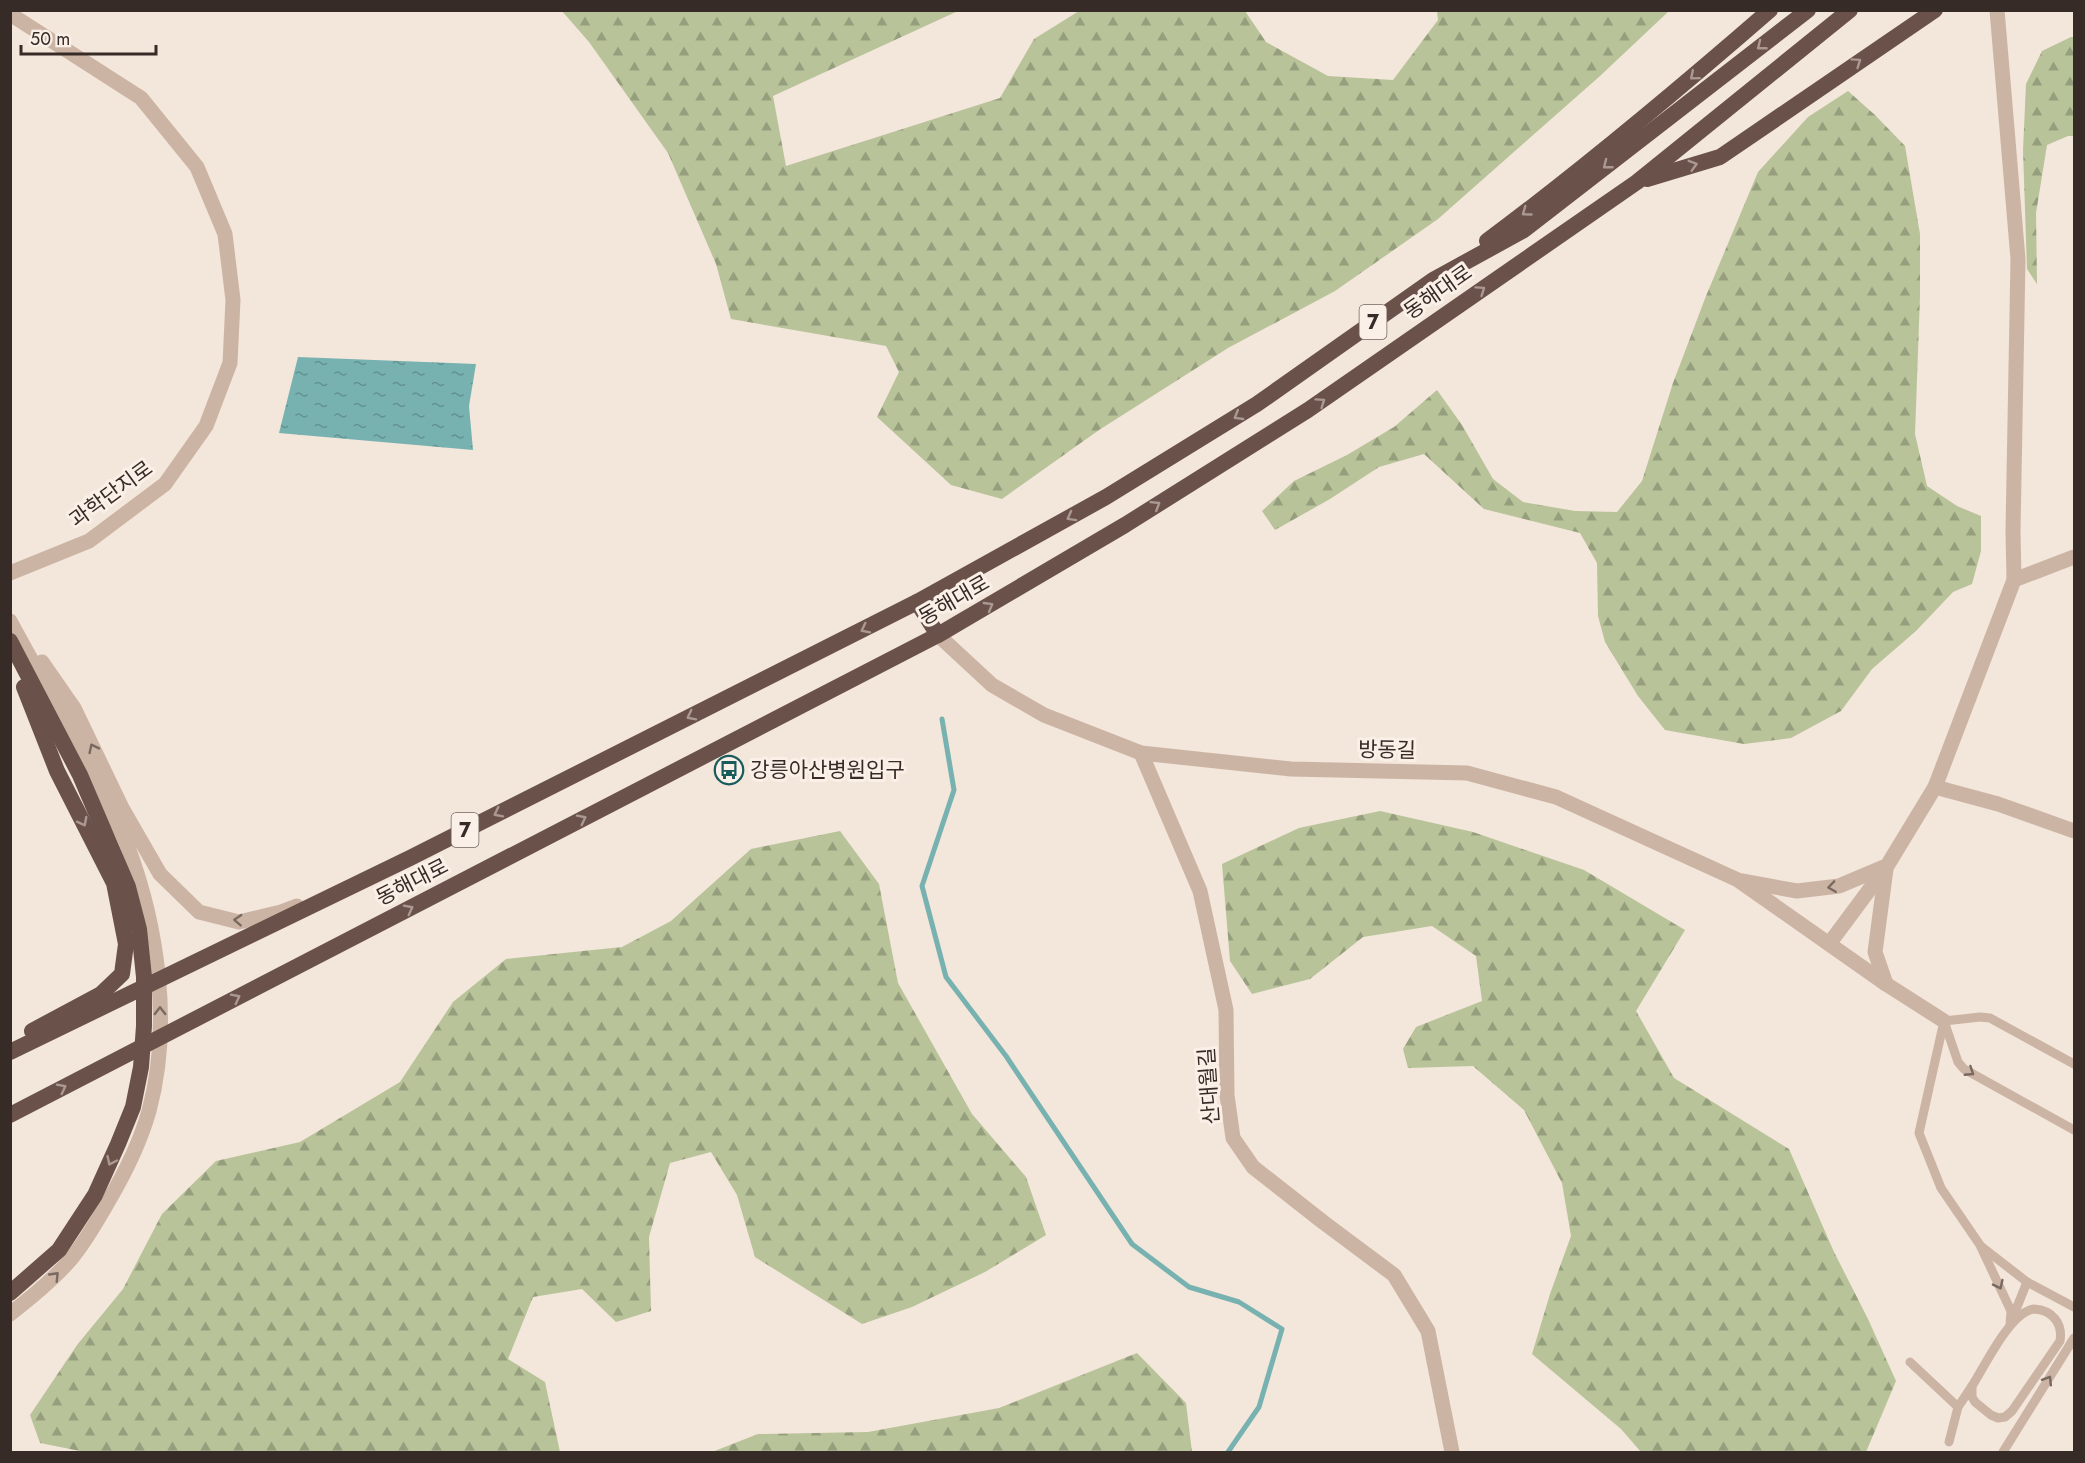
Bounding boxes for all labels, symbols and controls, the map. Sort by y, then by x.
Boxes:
scale bar [21,18,156,56]
text: 50 m [30,26,70,52]
one-way arrow [1757,39,1768,50]
one-way arrow [1850,58,1861,69]
one-way arrow [1690,69,1701,80]
one-way arrow [1603,158,1614,169]
one-way arrow [1687,160,1698,172]
one-way arrow [1521,205,1532,216]
street label: 동해대로 [1398,258,1478,326]
one-way arrow [1474,286,1485,297]
road number: 7 [1360,305,1386,339]
one-way arrow [1314,398,1325,409]
one-way arrow [1234,409,1244,421]
street label: 과학단지로 [63,453,159,535]
one-way arrow [1149,501,1160,512]
one-way arrow [1067,510,1077,521]
street label: 동해대로 [913,568,995,632]
one-way arrow [983,602,993,613]
one-way arrow [860,621,871,633]
one-way arrow [686,709,697,721]
street label: 방동길 [1358,734,1416,766]
one-way arrow [89,743,100,754]
bus stop icon: 강릉아산병원입구 [713,754,745,786]
place label: 강릉아산병원입구 [750,755,905,785]
one-way arrow [493,806,504,818]
road number: 7 [452,813,478,847]
one-way arrow [576,815,586,826]
one-way arrow [76,816,87,827]
street label: 동해대로 [371,851,453,913]
one-way arrow [1828,880,1837,892]
one-way arrow [403,905,413,916]
one-way arrow [233,913,242,926]
one-way arrow [229,994,240,1006]
one-way arrow [154,1007,166,1016]
street label: 산대월길 [1191,1046,1227,1126]
one-way arrow [1964,1064,1974,1076]
one-way arrow [56,1084,67,1095]
one-way arrow [106,1155,118,1166]
one-way arrow [48,1272,59,1282]
one-way arrow [1991,1278,2003,1289]
one-way arrow [2040,1376,2052,1386]

